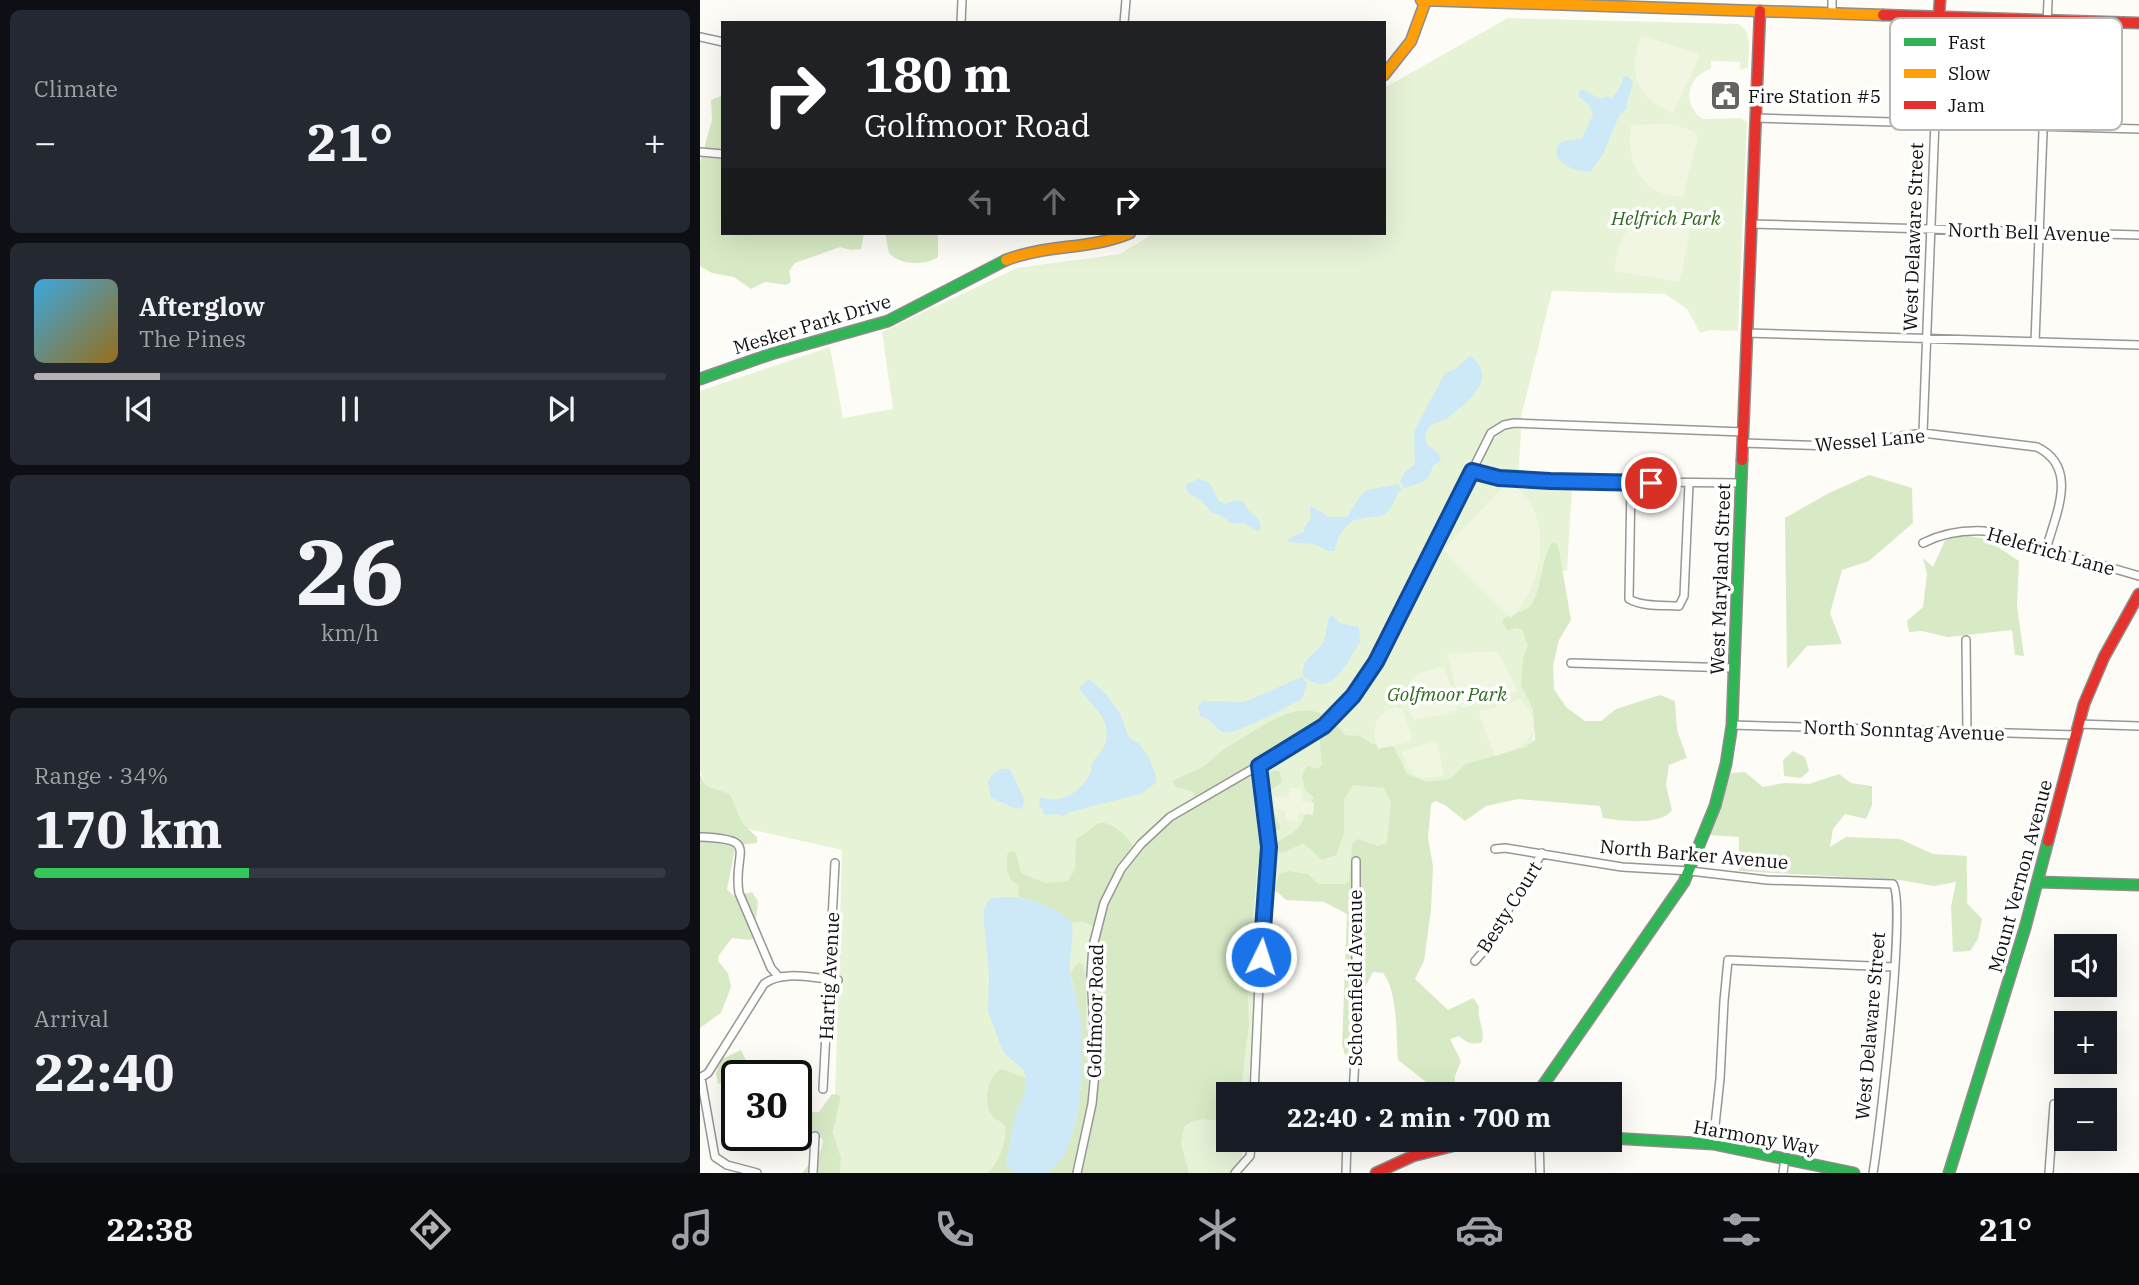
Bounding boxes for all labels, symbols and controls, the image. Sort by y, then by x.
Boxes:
legend [1890,18,2122,130]
text: Fast [1948,30,1986,54]
text: 180 m [864,42,1011,105]
icon: right [749,49,840,140]
text: Slow [1948,61,1990,85]
text: Climate [34,73,118,103]
public building icon: Fire Station #5 [1708,79,1742,113]
place label: Fire Station #5 [1748,84,1881,108]
text: Jam [1948,93,1985,117]
text: Golfmoor Road [864,104,1091,146]
text: 21° [307,108,393,175]
text: − [34,117,57,166]
text: + [643,117,666,166]
street label: West Delaware Street [1898,142,1928,332]
icon: left [962,182,1000,220]
icon: ahead [1035,182,1073,220]
icon: right [1108,182,1146,220]
park label: Helfrich Park [1610,206,1722,230]
street label: North Bell Avenue [1947,217,2111,247]
text: Afterglow [139,289,265,323]
street label: Mesker Park Drive [730,289,894,359]
text: The Pines [139,323,246,353]
icon: previous [120,390,158,428]
icon: pause [331,390,369,428]
icon: next [542,390,580,428]
street label: Wessel Lane [1814,423,1926,457]
pin [1621,453,1681,513]
icon: arrive [1632,464,1670,502]
street label: West Maryland Street [1705,483,1735,675]
text: 26 [295,512,405,630]
street label: Helefrich Lane [1984,521,2118,581]
text: km/h [321,617,379,647]
park label: Golfmoor Park [1387,682,1508,706]
street label: North Sonntag Avenue [1803,714,2005,746]
text: Range · 34% [34,760,168,790]
street label: Mount Vernon Avenue [1983,777,2057,975]
text: 170 km [34,795,223,862]
street label: North Barker Avenue [1599,834,1789,874]
street label: Besty Court [1471,857,1547,957]
street label: Schoenfield Avenue [1343,890,1367,1066]
street label: Hartig Avenue [814,911,844,1041]
position arrow [1224,920,1298,994]
street label: West Delaware Street [1850,931,1890,1121]
map controls [2054,934,2117,1151]
button: sound [2054,934,2117,997]
street label: Golfmoor Road [1082,944,1108,1078]
text: Arrival [34,1003,109,1033]
button: + [2054,1011,2117,1074]
text: 22:40 [34,1038,175,1105]
speed limit sign: 30 [721,1060,812,1151]
button: − [2054,1088,2117,1151]
text: 22:40 · 2 min · 700 m [1287,1100,1551,1134]
street label: Harmony Way [1692,1114,1821,1160]
icon: directions [406,1205,455,1254]
icon: music [668,1205,717,1254]
icon: phone [930,1205,979,1254]
icon: climate [1193,1205,1242,1254]
icon: car [1455,1205,1504,1254]
icon: filters [1717,1205,1766,1254]
text: 22:38 [107,1208,193,1250]
text: 21° [1979,1208,2032,1250]

